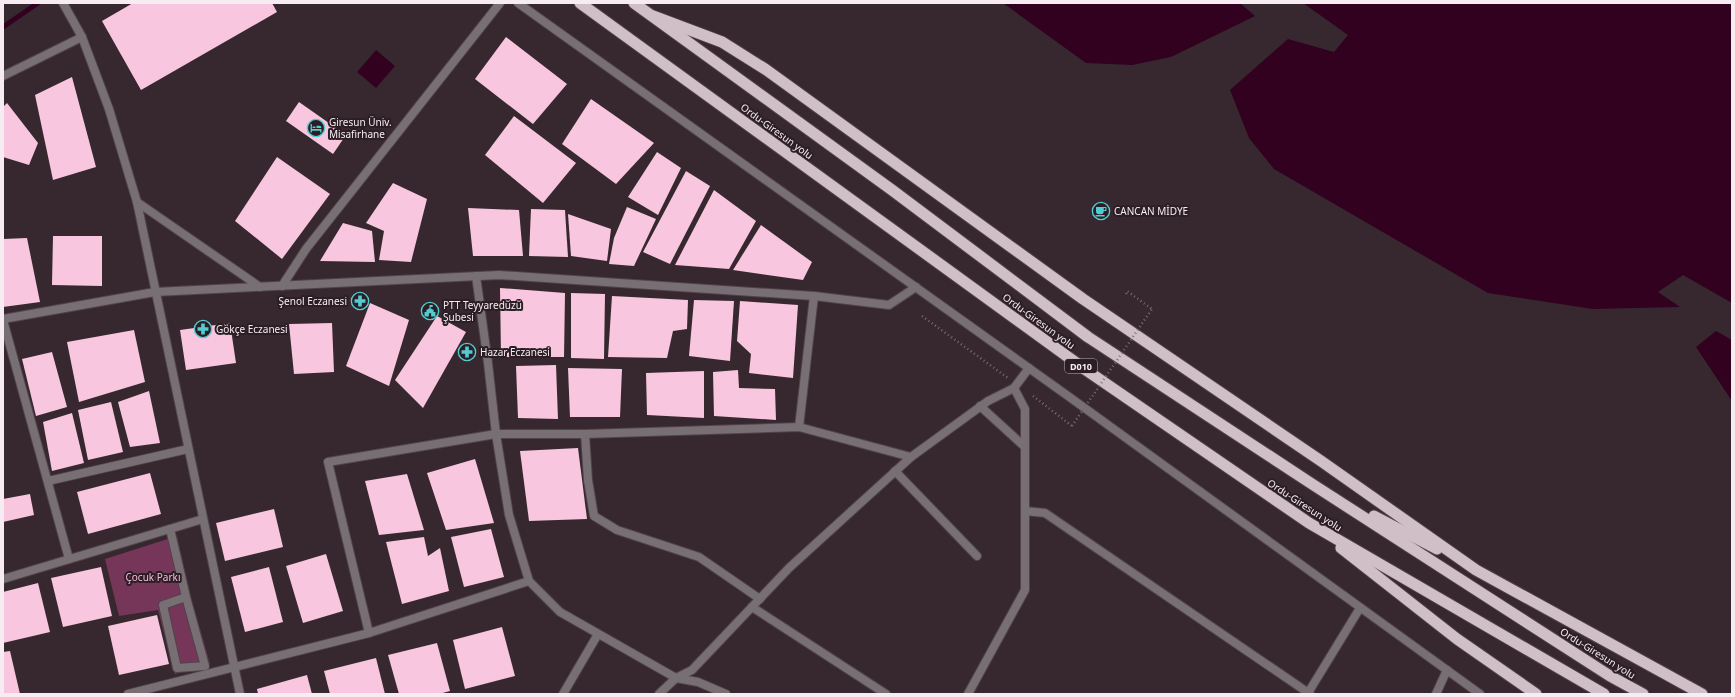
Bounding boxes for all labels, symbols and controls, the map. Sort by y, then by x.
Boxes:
street label: Ordu-Giresun yolu [738,100,816,162]
place label: Giresun Üniv. Misafirhane [329,115,392,141]
hotel icon: Giresun Üniv. Misafirhane [306,118,326,138]
cafe icon: CANCAN MİDYE [1091,201,1111,221]
place label: CANCAN MİDYE [1114,204,1188,218]
street label: Ordu-Giresun yolu [1000,290,1078,352]
pharmacy icon: Şenol Eczanesi [350,291,370,311]
place label: Şenol Eczanesi [279,294,347,308]
place label: PTT Teyyaredüzü Şubesi [443,298,522,324]
public building icon: PTT Teyyaredüzü Şubesi [420,301,440,321]
pharmacy icon: Gökçe Eczanesi [193,319,213,339]
place label: Gökçe Eczanesi [216,322,288,336]
pharmacy icon: Hazar Eczanesi [457,342,477,362]
place label: Hazar Eczanesi [480,345,550,359]
road number: D010 [1065,359,1097,373]
street label: Ordu-Giresun yolu [1265,476,1345,534]
park label: Çocuk Parkı [126,570,181,584]
street label: Ordu-Giresun yolu [1558,624,1638,682]

